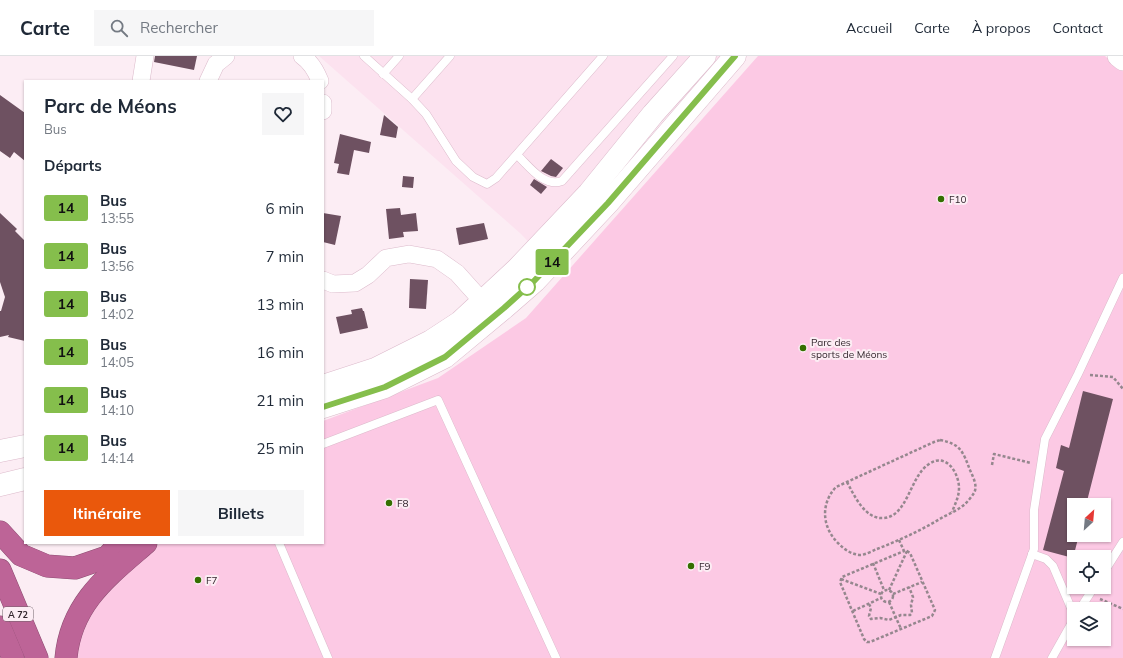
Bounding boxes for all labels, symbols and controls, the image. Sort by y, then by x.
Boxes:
search box [94,10,374,46]
text: Carte [20,16,70,40]
icon: search [108,17,130,39]
text: Rechercher [140,18,218,37]
text: Accueil [846,19,892,37]
text: Carte [914,19,950,37]
text: À propos [972,19,1031,37]
text: Contact [1053,19,1103,37]
button: heart [262,93,304,135]
text: Parc de Méons [44,94,177,118]
text: Bus [44,121,67,137]
text: Départs [44,156,102,175]
text: Bus [100,191,127,210]
place label: F10 [949,193,967,206]
marker: F10 [936,194,946,204]
text: 14 [58,199,74,217]
text: 6 min [266,199,304,218]
text: 13:55 [100,210,134,226]
text: Bus [100,239,127,258]
text: 14 [58,247,74,265]
text: 7 min [266,247,304,266]
line badge: 14 [534,249,570,275]
text: 14 [544,253,560,271]
text: 13:56 [100,258,134,274]
unlabelled marker [518,278,536,296]
text: Bus [100,287,127,306]
text: 14 [58,295,74,313]
text: 13 min [257,295,304,314]
text: 14:02 [100,306,134,322]
text: Bus [100,335,127,354]
place label: Parc des sports de Méons [811,336,887,361]
text: 14 [58,343,74,361]
text: 16 min [257,343,304,362]
marker: Parc des sports de Méons [798,343,808,353]
text: 14:05 [100,354,134,370]
text: Bus [100,383,127,402]
text: 14 [58,391,74,409]
text: 21 min [257,391,304,410]
text: 14:10 [100,402,134,418]
text: Bus [100,431,127,450]
text: 14 [58,439,74,457]
text: 25 min [257,439,304,458]
text: 14:14 [100,450,134,466]
button: Itinéraire [44,490,170,536]
button: Billets [178,490,304,536]
place label: F8 [397,497,409,510]
marker: F8 [384,498,394,508]
north arrow [1067,498,1111,542]
map controls [1067,498,1111,646]
button: locate [1067,550,1111,594]
place label: F9 [699,560,711,573]
marker: F9 [686,561,696,571]
place label: F7 [206,574,218,587]
marker: F7 [193,575,203,585]
button: layers [1067,602,1111,646]
road number: A 72 [3,607,33,621]

